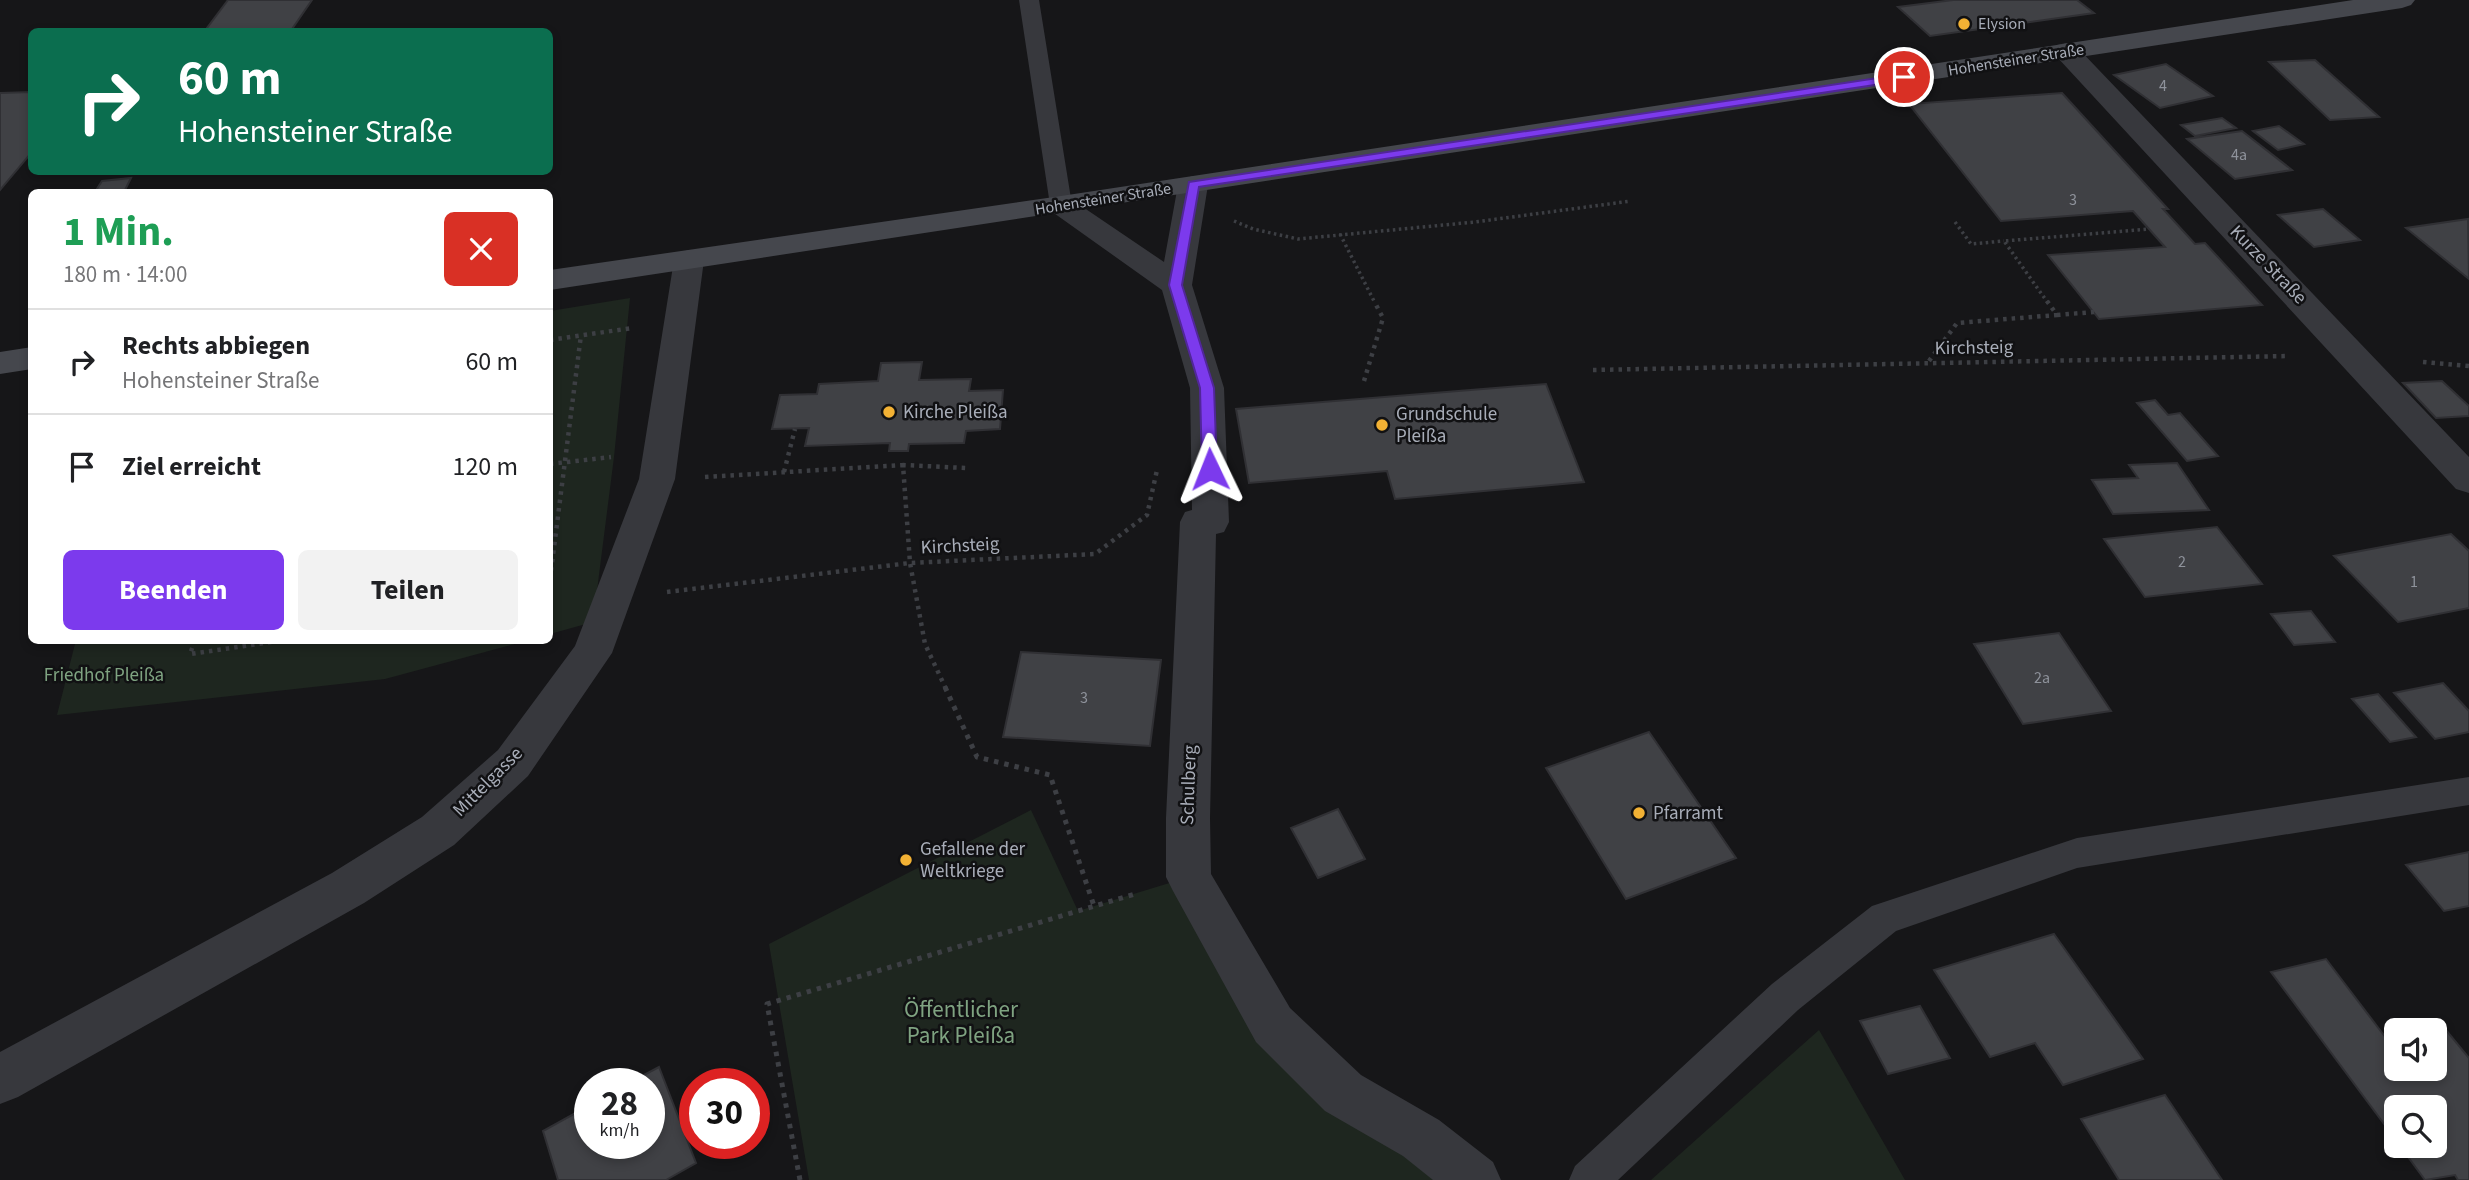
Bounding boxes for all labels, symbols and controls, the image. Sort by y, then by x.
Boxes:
place label: Elysion [1978,13,2026,35]
marker: Elysion [1956,16,1972,32]
street label: Hohensteiner Straße [1946,38,2086,82]
text: 60 m [178,44,282,114]
pin [1874,47,1934,107]
icon: right [63,56,154,147]
icon: arrive [1885,58,1923,96]
house number: 4 [2159,75,2167,97]
text: Hohensteiner Straße [178,109,453,155]
house number: 4a [2231,144,2247,166]
street label: Hohensteiner Straße [1033,177,1173,221]
house number: 3 [2069,189,2077,211]
text: 1 Min. [63,202,174,262]
button: close [444,212,518,286]
street label: Kurze Straße [2223,219,2313,311]
text: 180 m · 14:00 [63,258,187,291]
text: Rechts abbiegen [122,327,310,364]
street label: Kirchsteig [1935,334,2014,362]
icon: right [63,343,101,381]
text: 60 m [465,343,518,380]
text: Hohensteiner Straße [122,364,319,397]
place label: Kirche Pleißa [903,399,1008,426]
place label: Grundschule Pleißa [1396,401,1497,450]
marker: Kirche Pleißa [881,404,897,420]
marker: Grundschule Pleißa [1374,417,1390,433]
position arrow [1173,432,1247,506]
icon: arrive [63,448,101,486]
text: Ziel erreicht [122,448,261,485]
text: 120 m [452,448,518,485]
street label: Kirchsteig [920,530,1000,562]
button: Beenden [63,550,284,630]
button: Teilen [298,550,518,630]
house number: 2 [2178,551,2186,573]
house number: 1 [2410,571,2418,593]
park label: Friedhof Pleißa [44,662,164,689]
house number: 2a [2034,667,2050,689]
house number: 3 [1080,687,1088,709]
street label: Mittelgasse [447,741,529,823]
street label: Schulberg [1174,744,1204,826]
place label: Pfarramt [1653,800,1724,827]
marker: Pfarramt [1631,805,1647,821]
place label: Gefallene der Weltkriege [920,836,1026,885]
marker: Gefallene der Weltkriege [898,852,914,868]
park label: Öffentlicher Park Pleißa [904,993,1019,1052]
map controls [2384,1018,2447,1158]
button: sound [2384,1018,2447,1081]
speed limit sign: 30 [679,1068,770,1159]
text: 28 [601,1079,638,1129]
button: search [2384,1095,2447,1158]
text: km/h [600,1118,639,1143]

